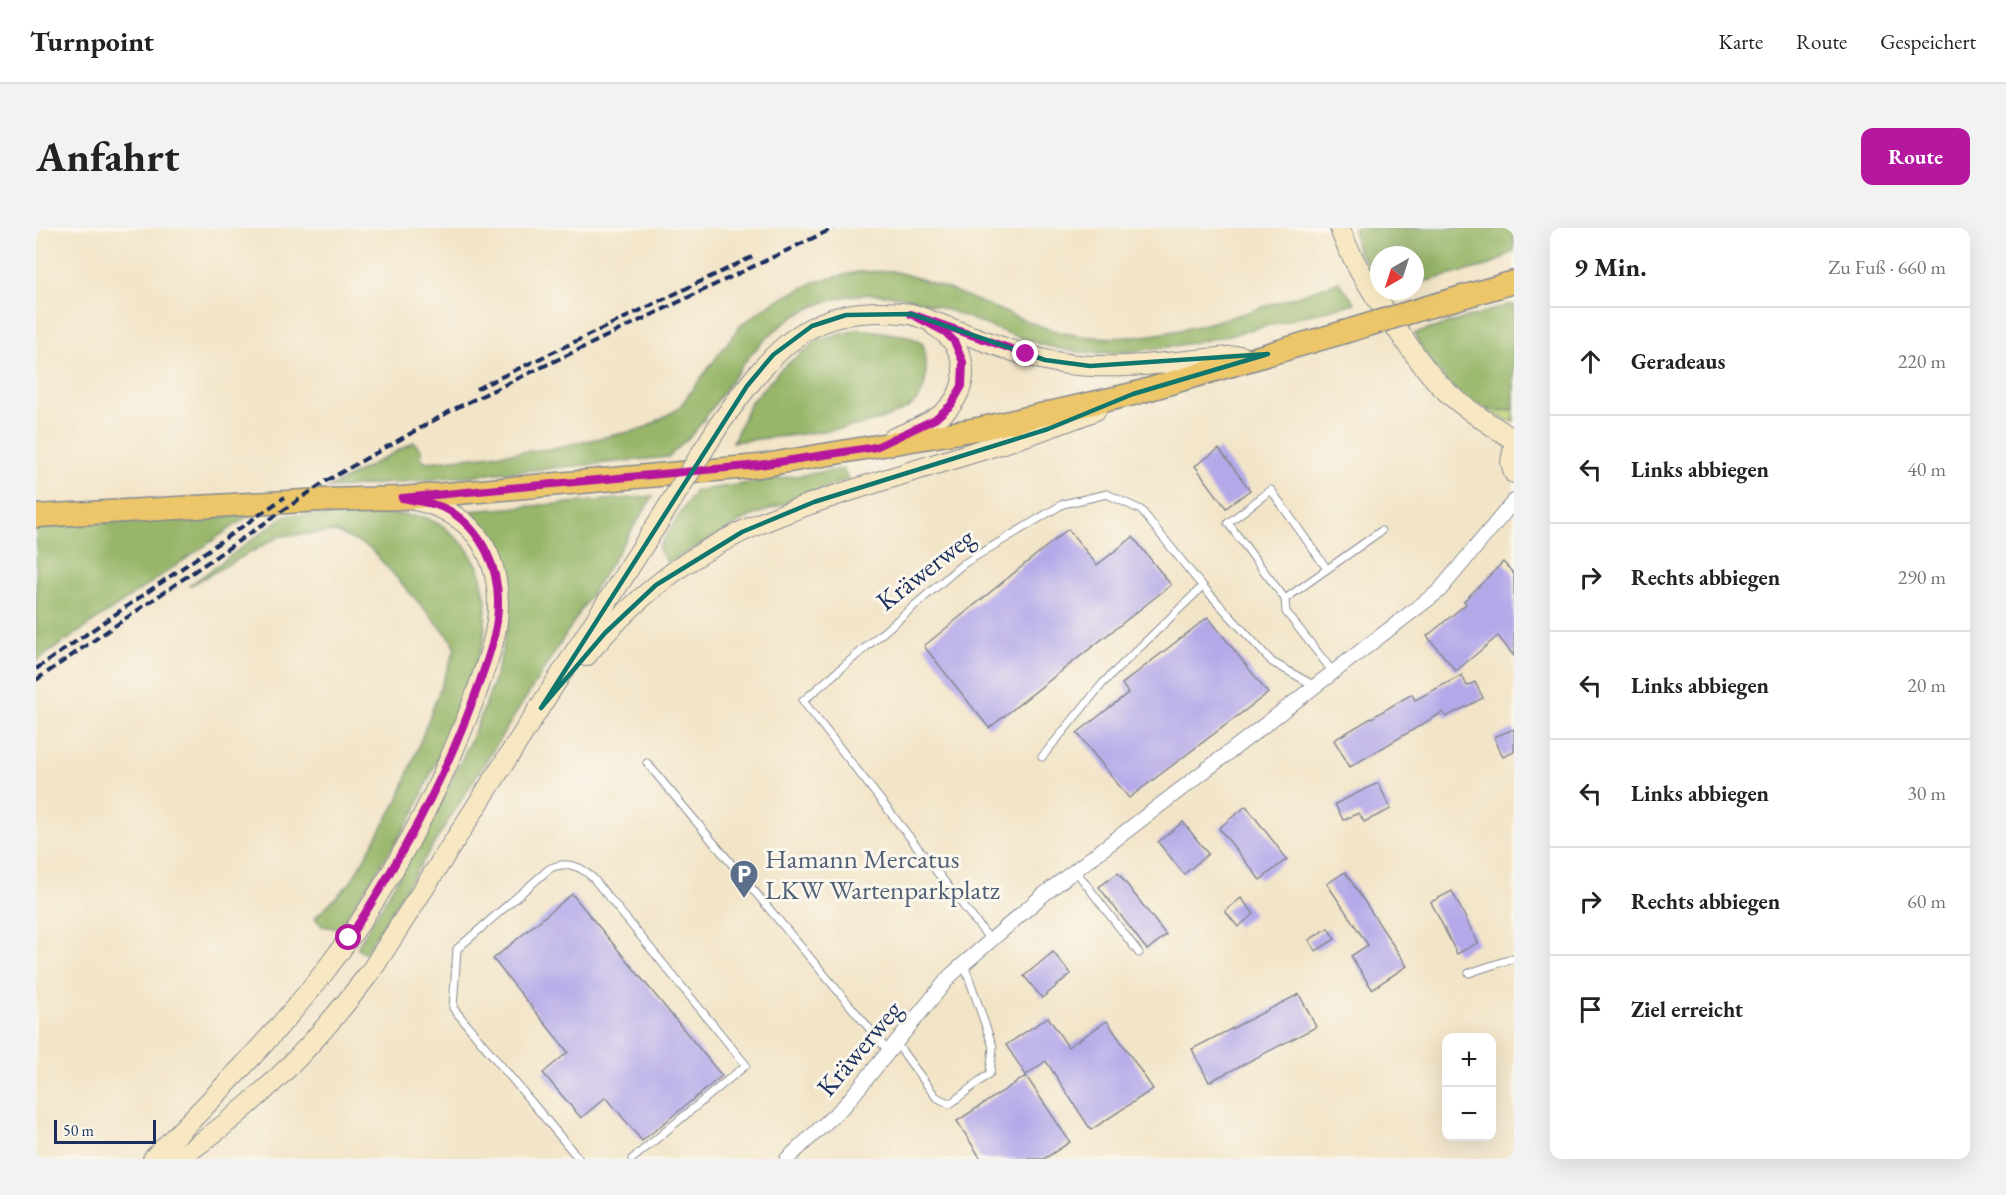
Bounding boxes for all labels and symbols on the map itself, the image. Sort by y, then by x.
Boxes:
north arrow [1370,246,1424,300]
route end [1012,340,1038,366]
street label: Kräwerweg [869,520,981,618]
place label: Hamann Mercatus LKW Wartenparkplatz [765,841,1001,907]
parking icon: Hamann Mercatus LKW Wartenparkplatz [728,858,760,900]
route start [335,924,361,950]
street label: Kräwerweg [809,992,910,1103]
scale bar [54,1117,156,1144]

